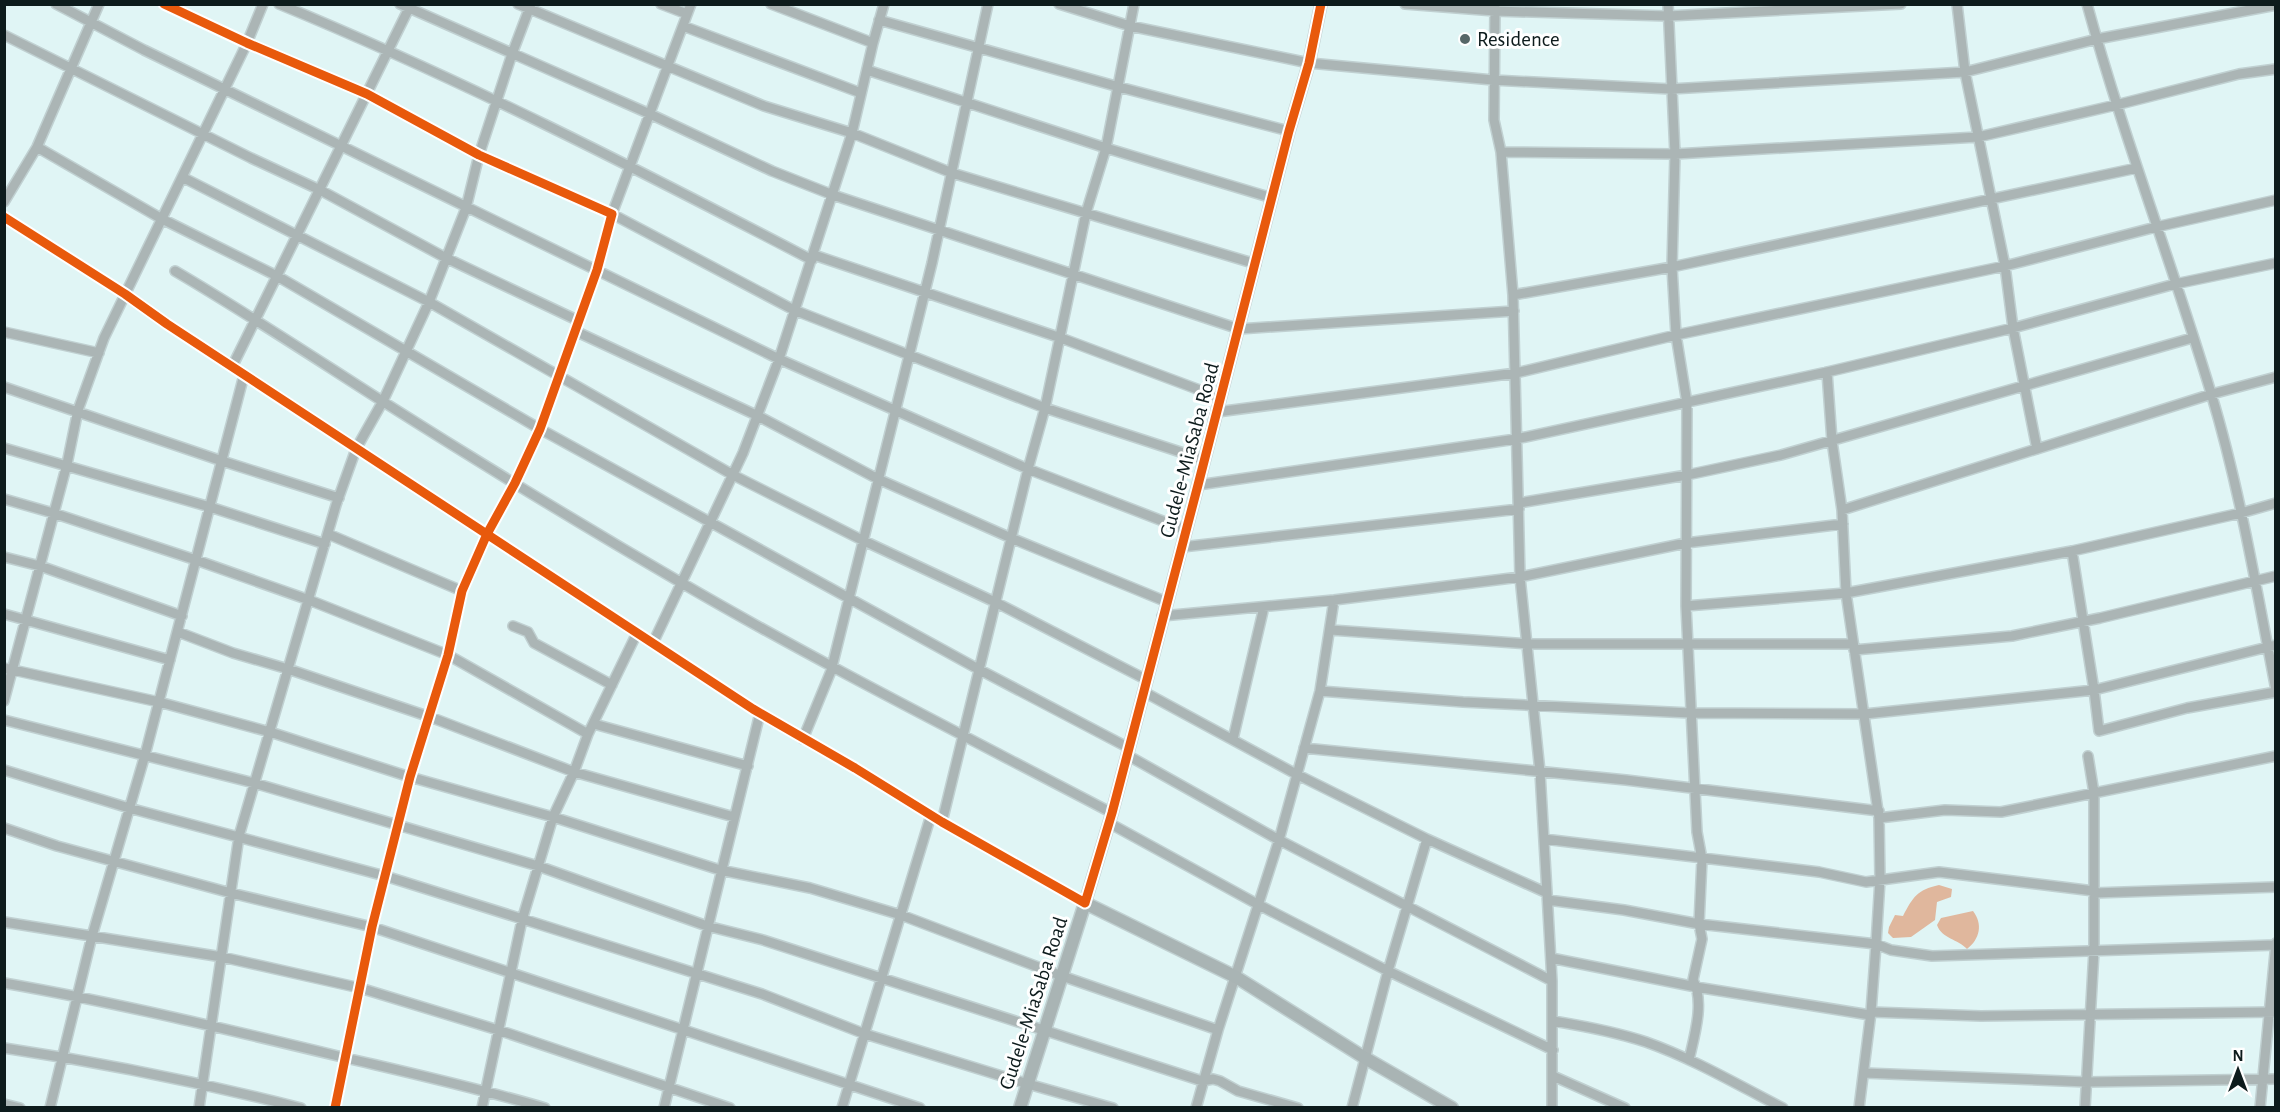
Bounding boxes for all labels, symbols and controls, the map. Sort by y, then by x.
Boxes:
place label: Residence [1477,29,1560,50]
marker: Residence [1458,32,1472,46]
street label: Gudele-MiaSaba Road [1156,360,1223,540]
street label: Gudele-MiaSaba Road [996,914,1071,1092]
north arrow [2208,1040,2268,1100]
text: N [2232,1048,2244,1064]

